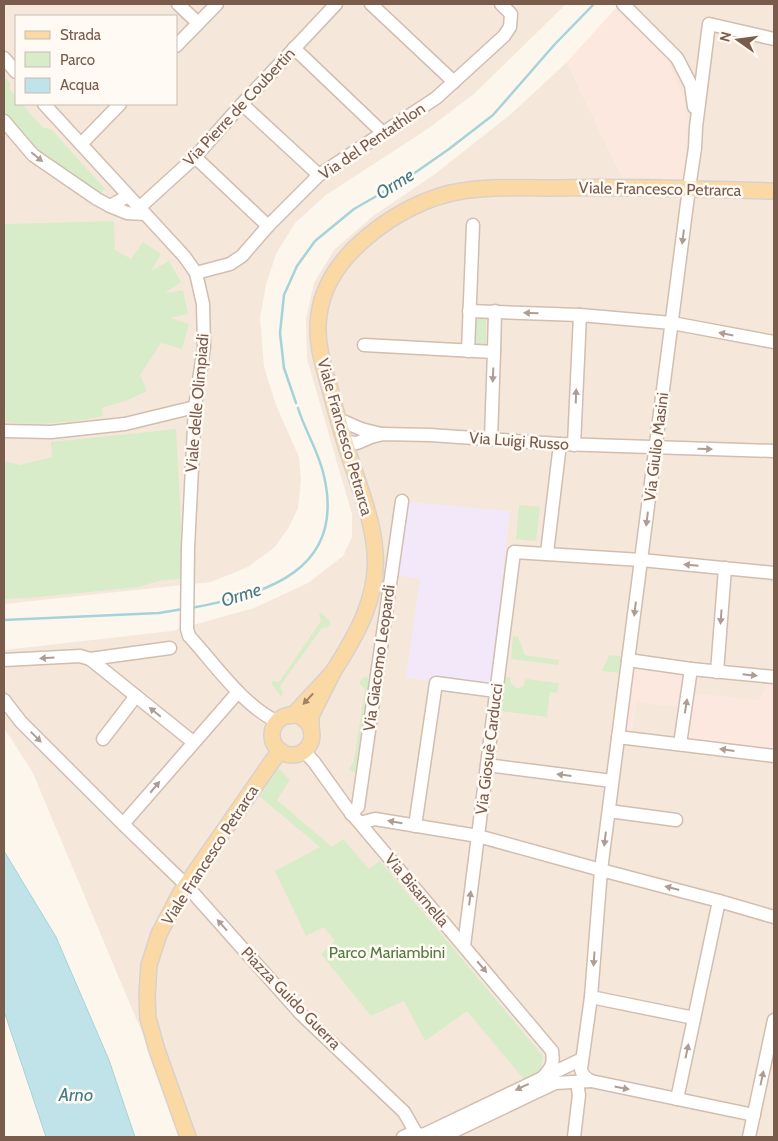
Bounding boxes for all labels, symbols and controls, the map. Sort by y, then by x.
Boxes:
legend [15,15,178,105]
north arrow [713,15,763,65]
text: Strada [60,26,102,44]
text: N [715,30,735,44]
street label: Via Pierre de Coubertin [179,44,299,170]
text: Parco [60,51,95,69]
text: Acqua [60,76,100,94]
street label: Via del Pentathlon [315,98,429,184]
one-way arrow [30,152,43,163]
water label: Orme [372,164,418,204]
street label: Viale Francesco Petrarca [578,178,742,200]
one-way arrow [678,229,686,245]
one-way arrow [523,308,539,316]
one-way arrow [718,329,734,337]
street label: Viale delle Olimpiadi [181,333,213,473]
street label: Viale Francesco Petrarca [313,356,377,518]
one-way arrow [489,367,497,383]
one-way arrow [573,388,581,404]
street label: Via Giulio Masini [640,391,672,503]
street label: Via Luigi Russo [468,428,570,454]
one-way arrow [697,445,713,453]
one-way arrow [642,512,650,528]
one-way arrow [683,561,699,569]
water label: Orme [218,578,264,612]
street label: Via Giacomo Leopardi [359,583,399,733]
one-way arrow [631,601,639,617]
one-way arrow [717,609,725,625]
one-way arrow [39,654,55,662]
one-way arrow [742,671,758,679]
street label: Via Giosuè Carducci [472,682,506,816]
one-way arrow [302,693,314,705]
one-way arrow [682,698,690,714]
one-way arrow [149,706,162,717]
one-way arrow [30,731,42,743]
one-way arrow [719,746,735,754]
one-way arrow [556,771,572,779]
one-way arrow [149,781,160,794]
street label: Viale Francesco Petrarca [158,781,262,928]
one-way arrow [387,818,403,826]
one-way arrow [601,831,609,847]
street label: Via Bisarnella [381,850,453,931]
one-way arrow [665,884,680,892]
one-way arrow [466,890,474,906]
one-way arrow [216,920,228,932]
street label: Piazza Guido Guerra [237,943,345,1053]
park label: Parco Mariambini [329,943,445,962]
one-way arrow [590,951,598,967]
one-way arrow [476,961,487,974]
one-way arrow [684,1043,692,1059]
one-way arrow [758,1071,766,1086]
one-way arrow [515,1083,529,1091]
water label: Arno [58,1084,93,1106]
one-way arrow [614,1084,630,1092]

